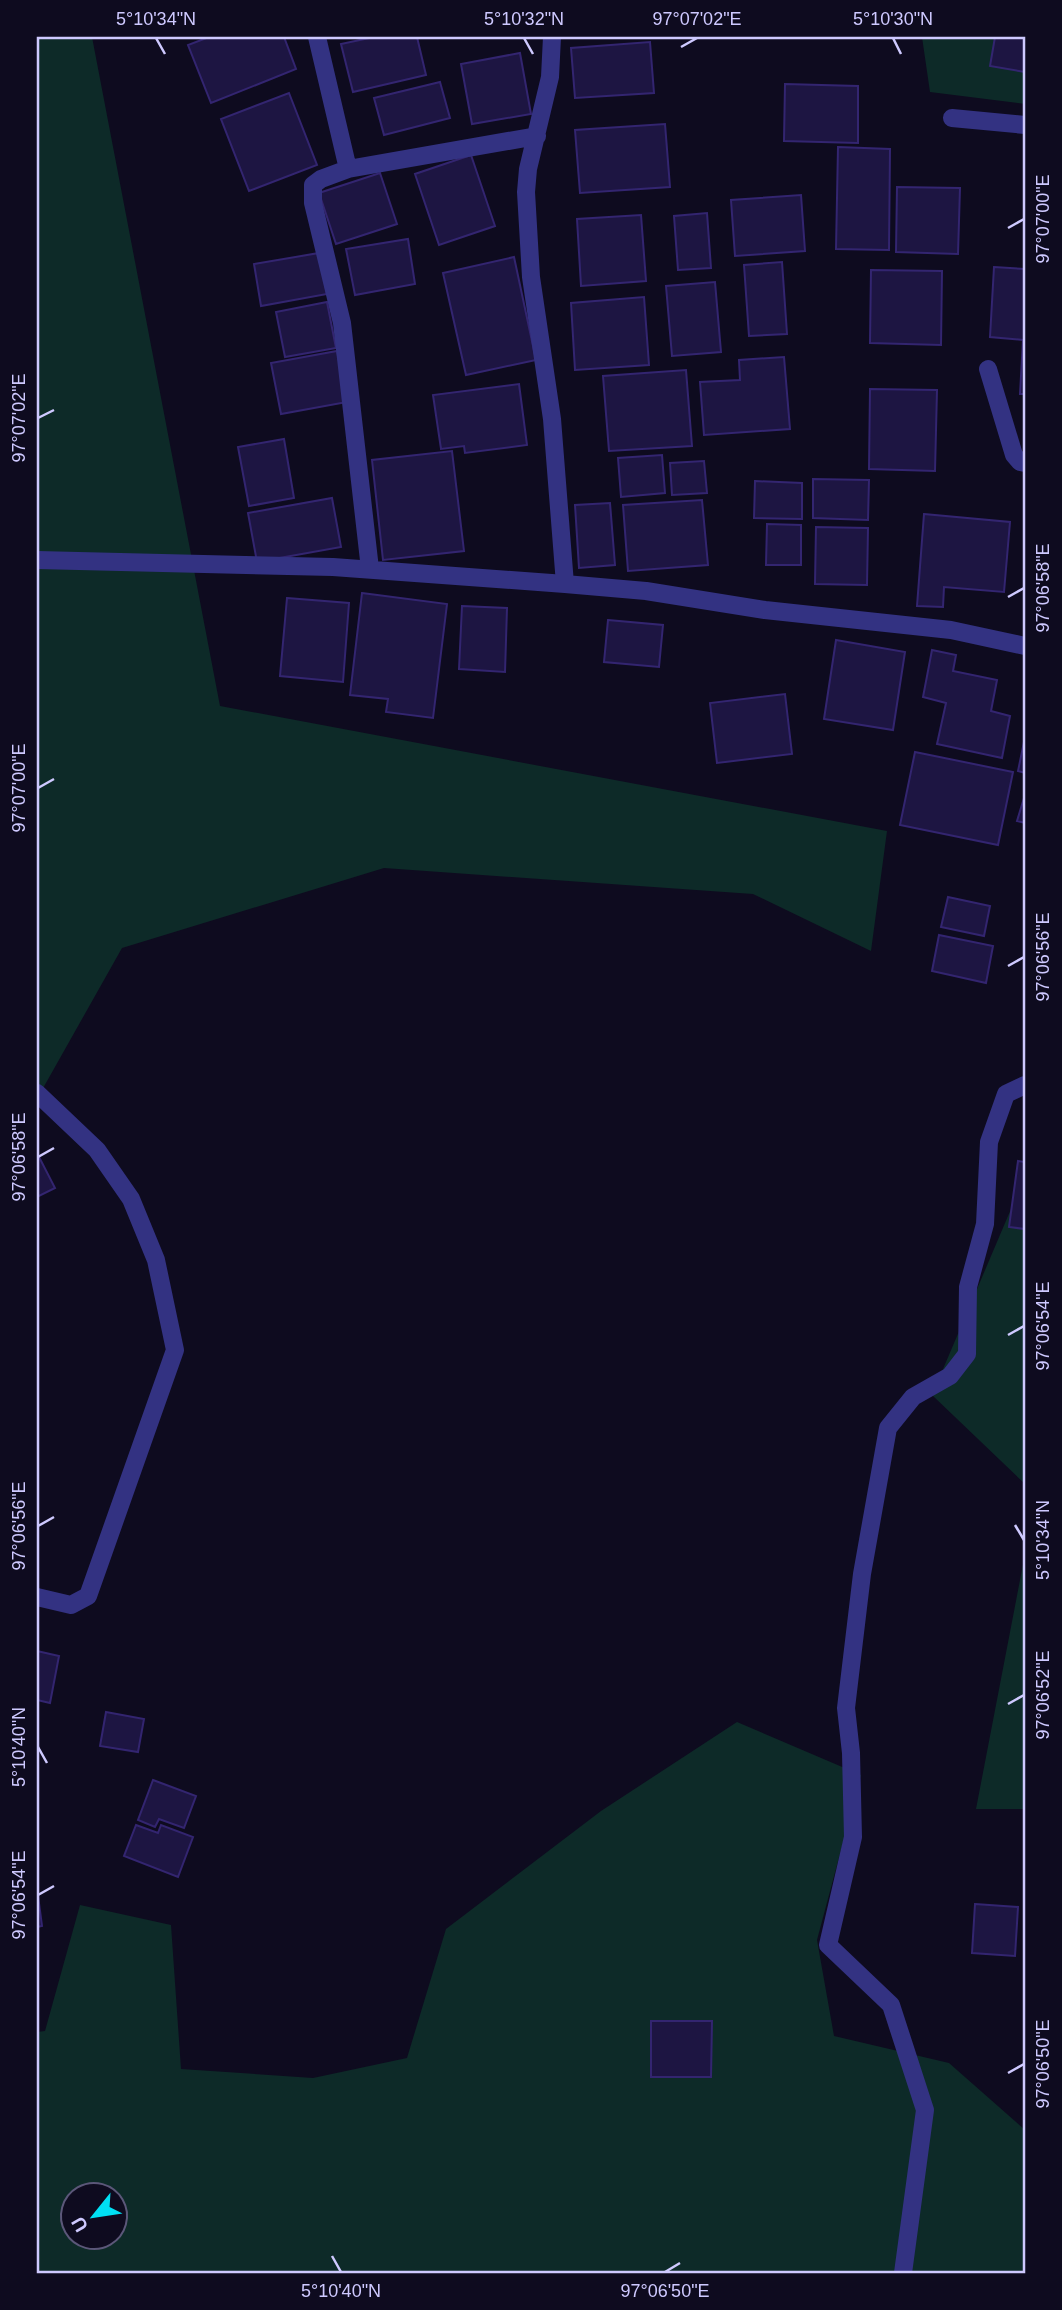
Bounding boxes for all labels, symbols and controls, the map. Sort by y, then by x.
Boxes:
text: 5°10'34"N [116,9,196,29]
text: 5°10'32"N [484,9,564,29]
text: 97°07'02"E [652,9,742,29]
text: 5°10'30"N [853,9,933,29]
text: 97°07'00"E [1033,174,1053,264]
text: 97°07'02"E [9,373,29,463]
text: 97°06'58"E [1033,543,1053,633]
text: 97°07'00"E [9,743,29,833]
text: 97°06'56"E [1033,912,1053,1002]
text: 97°06'58"E [9,1112,29,1202]
text: 97°06'54"E [1033,1281,1053,1371]
text: 97°06'56"E [9,1481,29,1571]
text: 5°10'34"N [1033,1500,1053,1580]
text: 97°06'52"E [1033,1650,1053,1740]
text: 5°10'40"N [9,1707,29,1787]
text: 97°06'54"E [9,1850,29,1940]
text: 97°06'50"E [1033,2019,1053,2109]
north arrow [60,2180,130,2250]
text: U [67,2213,92,2235]
text: 5°10'40"N [301,2281,381,2301]
text: 97°06'50"E [620,2281,710,2301]

